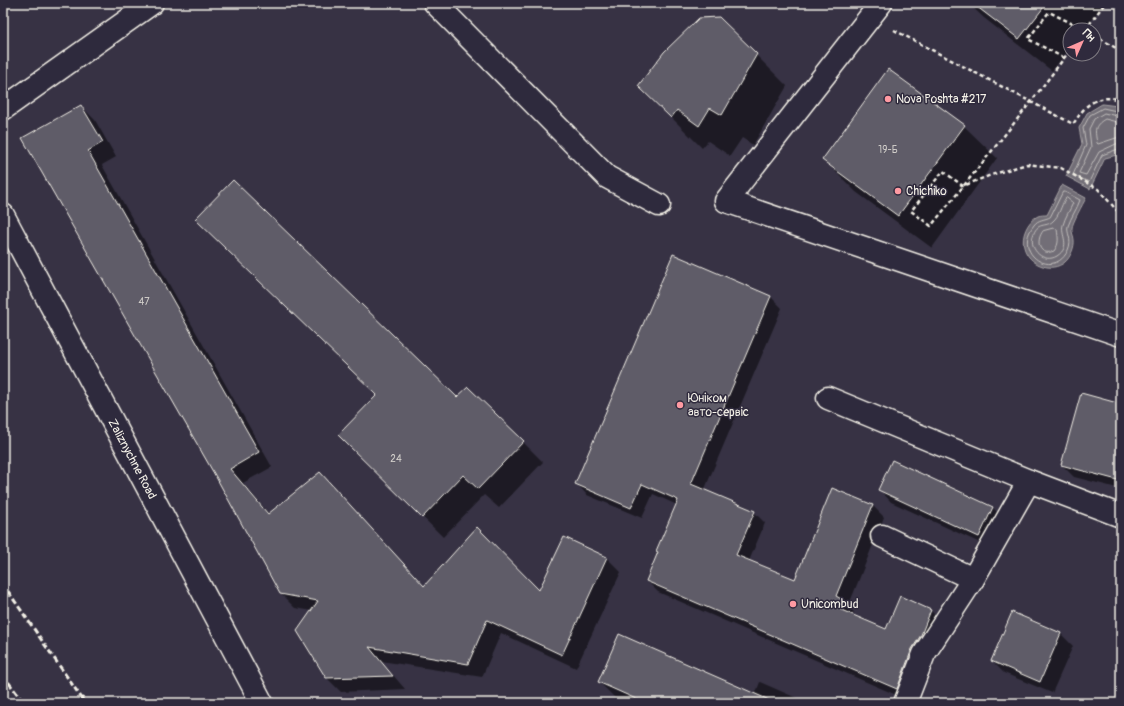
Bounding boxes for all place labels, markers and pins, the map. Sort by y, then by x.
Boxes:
place label: Nova Poshta #217 [896,92,987,107]
marker: Nova Poshta #217 [883,94,893,104]
place label: Chichiko [906,184,947,199]
marker: Chichiko [893,186,903,196]
place label: Юніком авто-сервіс [688,391,749,420]
marker: Юніком авто-сервіс [675,400,685,410]
place label: Unicombud [801,597,859,612]
marker: Unicombud [788,599,798,609]

